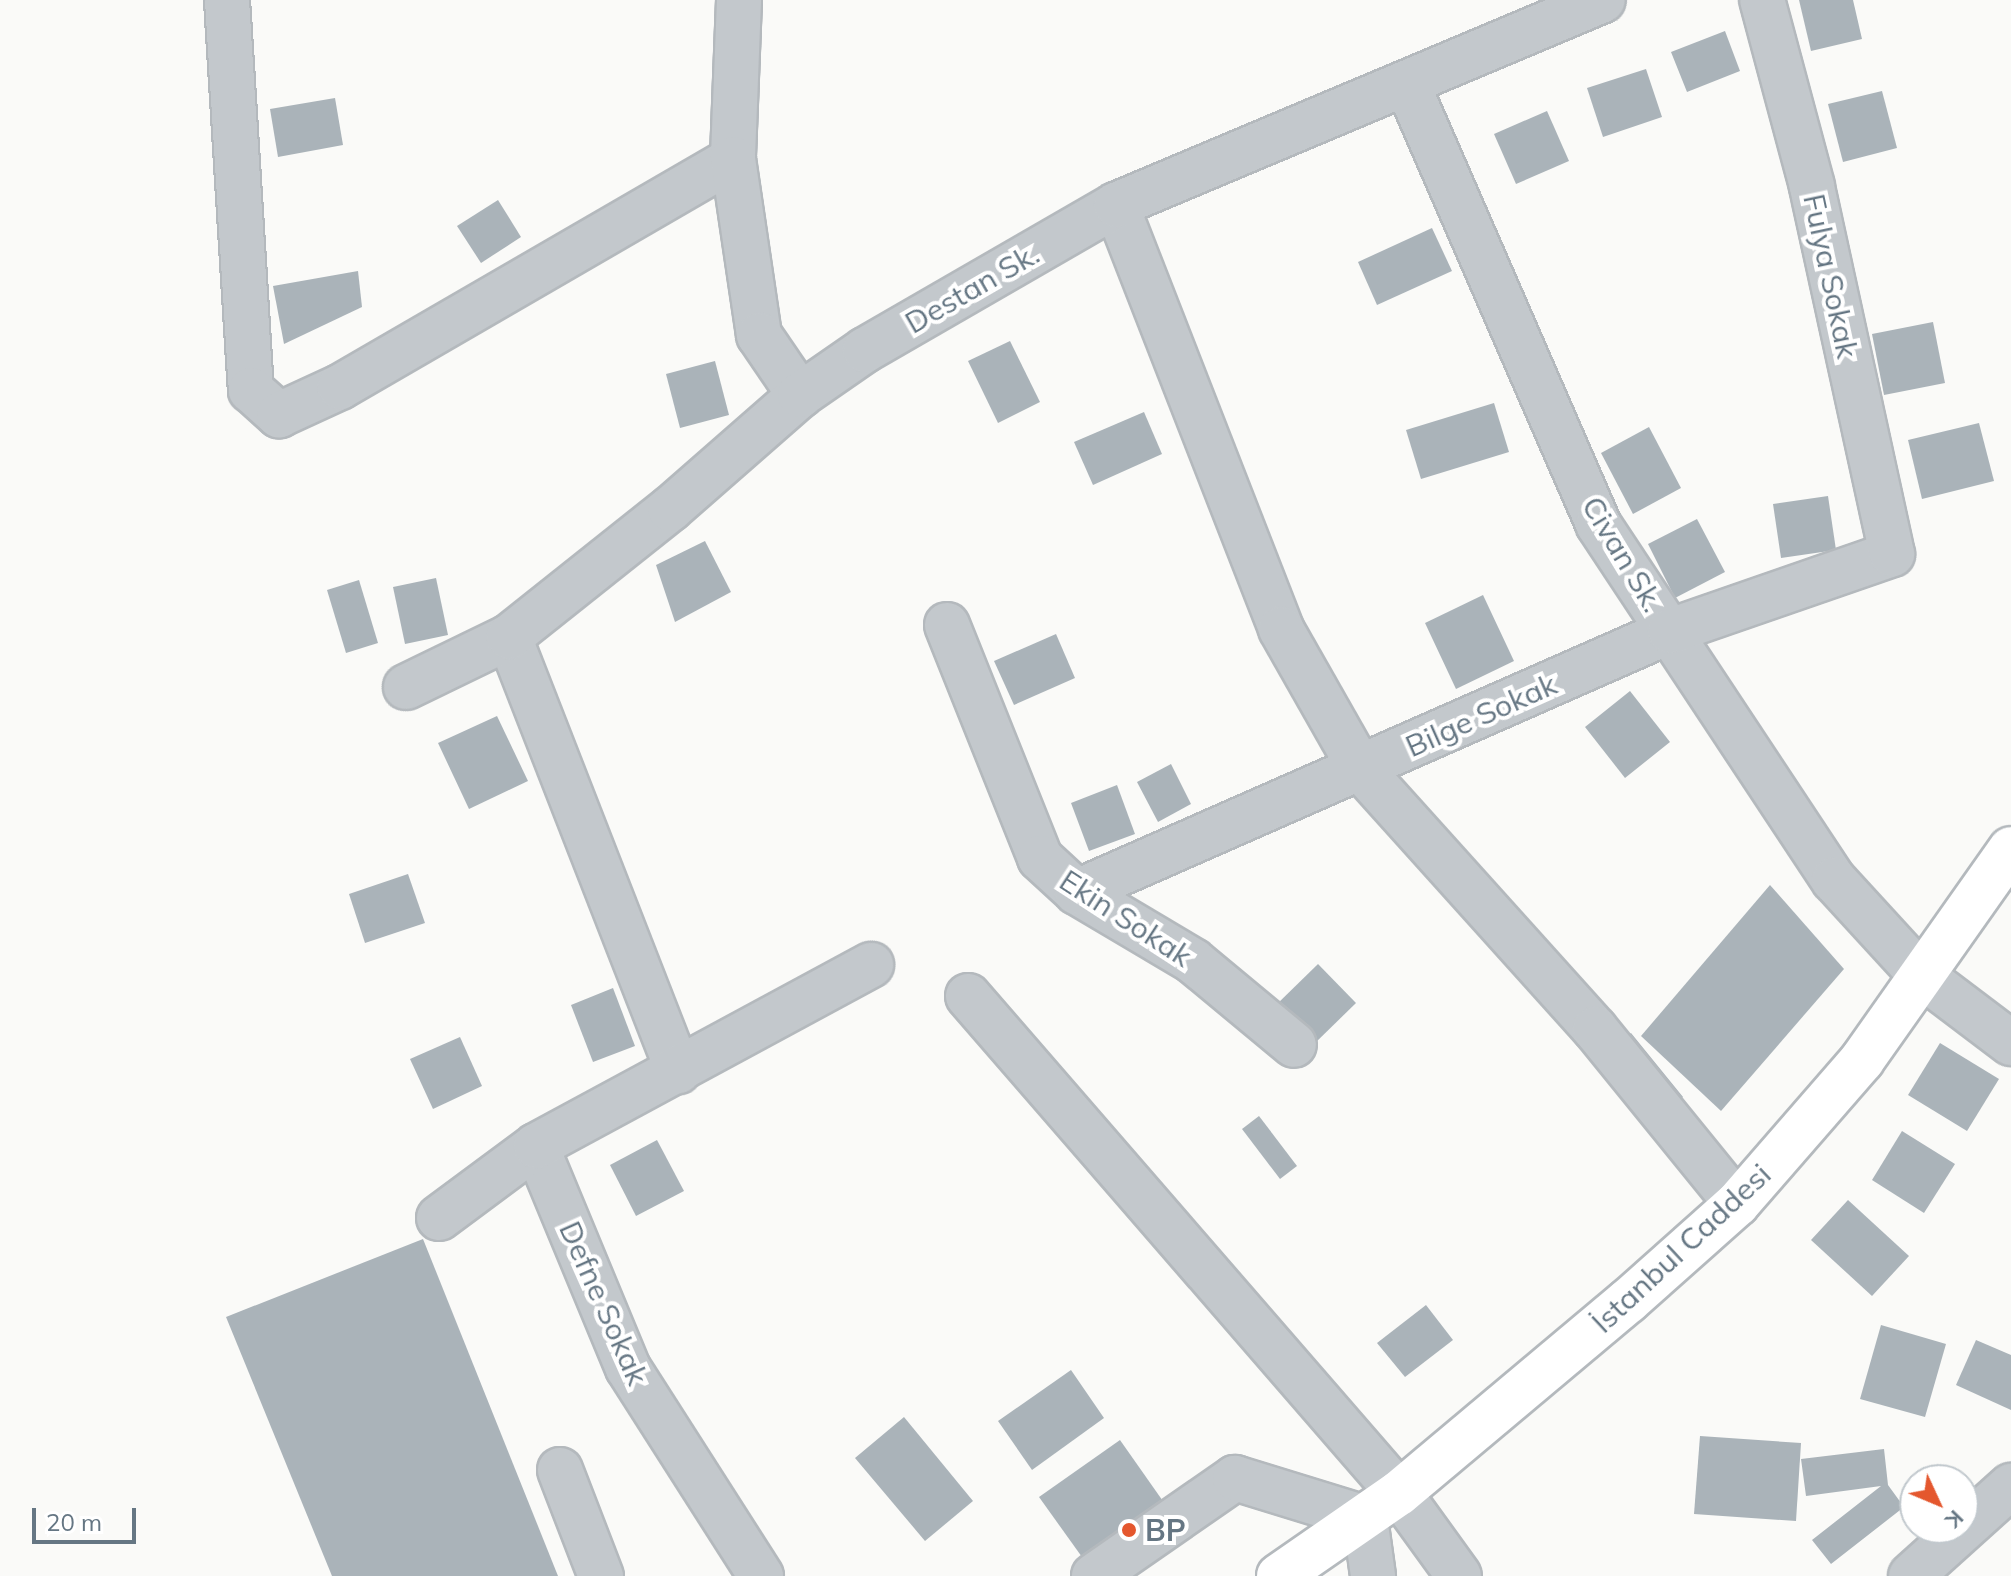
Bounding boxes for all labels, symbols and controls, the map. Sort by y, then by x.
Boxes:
street label: Fulya Sokak [1796,191,1866,361]
street label: Destan Sk. [899,235,1045,341]
street label: Civan Sk. [1575,490,1671,618]
street label: Bilge Sokak [1400,666,1562,764]
street label: Ekin Sokak [1053,862,1199,974]
street label: İstanbul Caddesi [1584,1156,1778,1340]
street label: Defne Sokak [552,1216,656,1390]
north arrow [1899,1464,1979,1544]
scale bar [36,1492,140,1542]
text: K [1940,1504,1970,1534]
text: 20 m [46,1507,102,1537]
place label: BP [1145,1512,1186,1548]
marker: BP [1120,1521,1138,1539]

